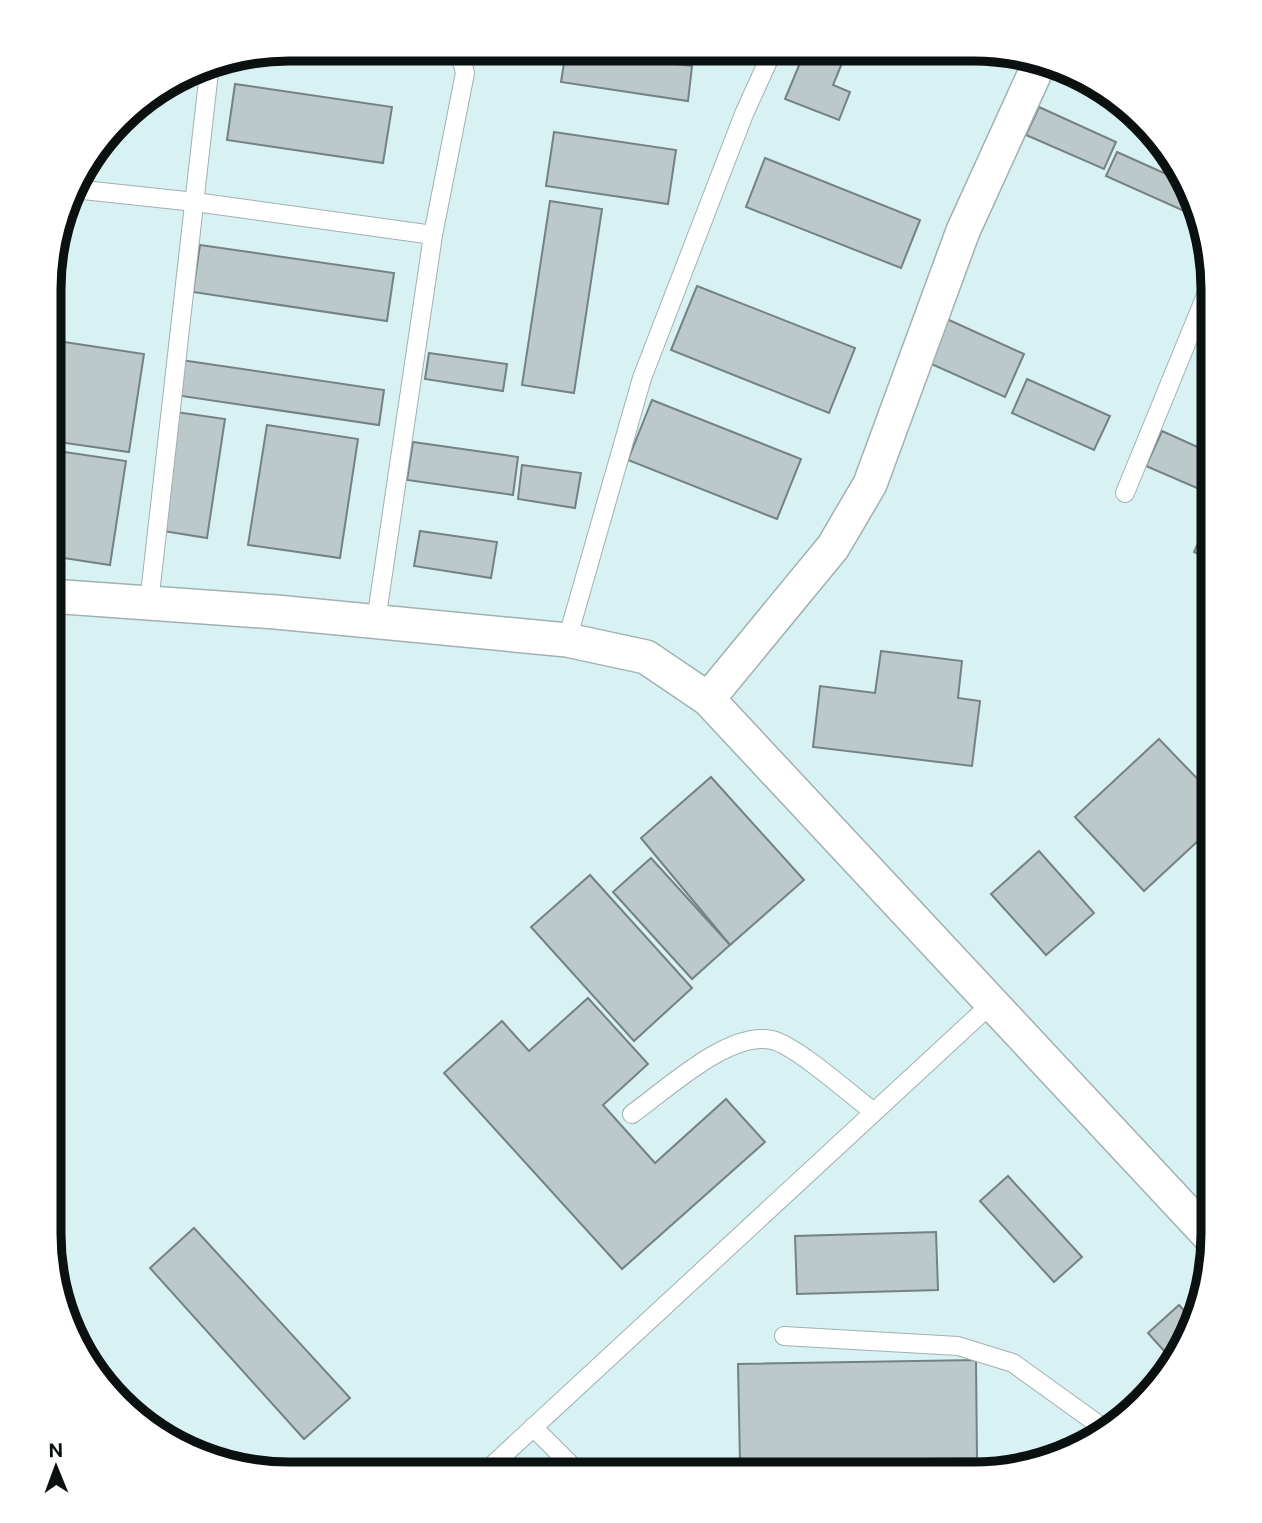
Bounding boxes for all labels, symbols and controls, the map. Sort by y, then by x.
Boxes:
north arrow [21,1432,91,1502]
text: N [48,1439,63,1461]

